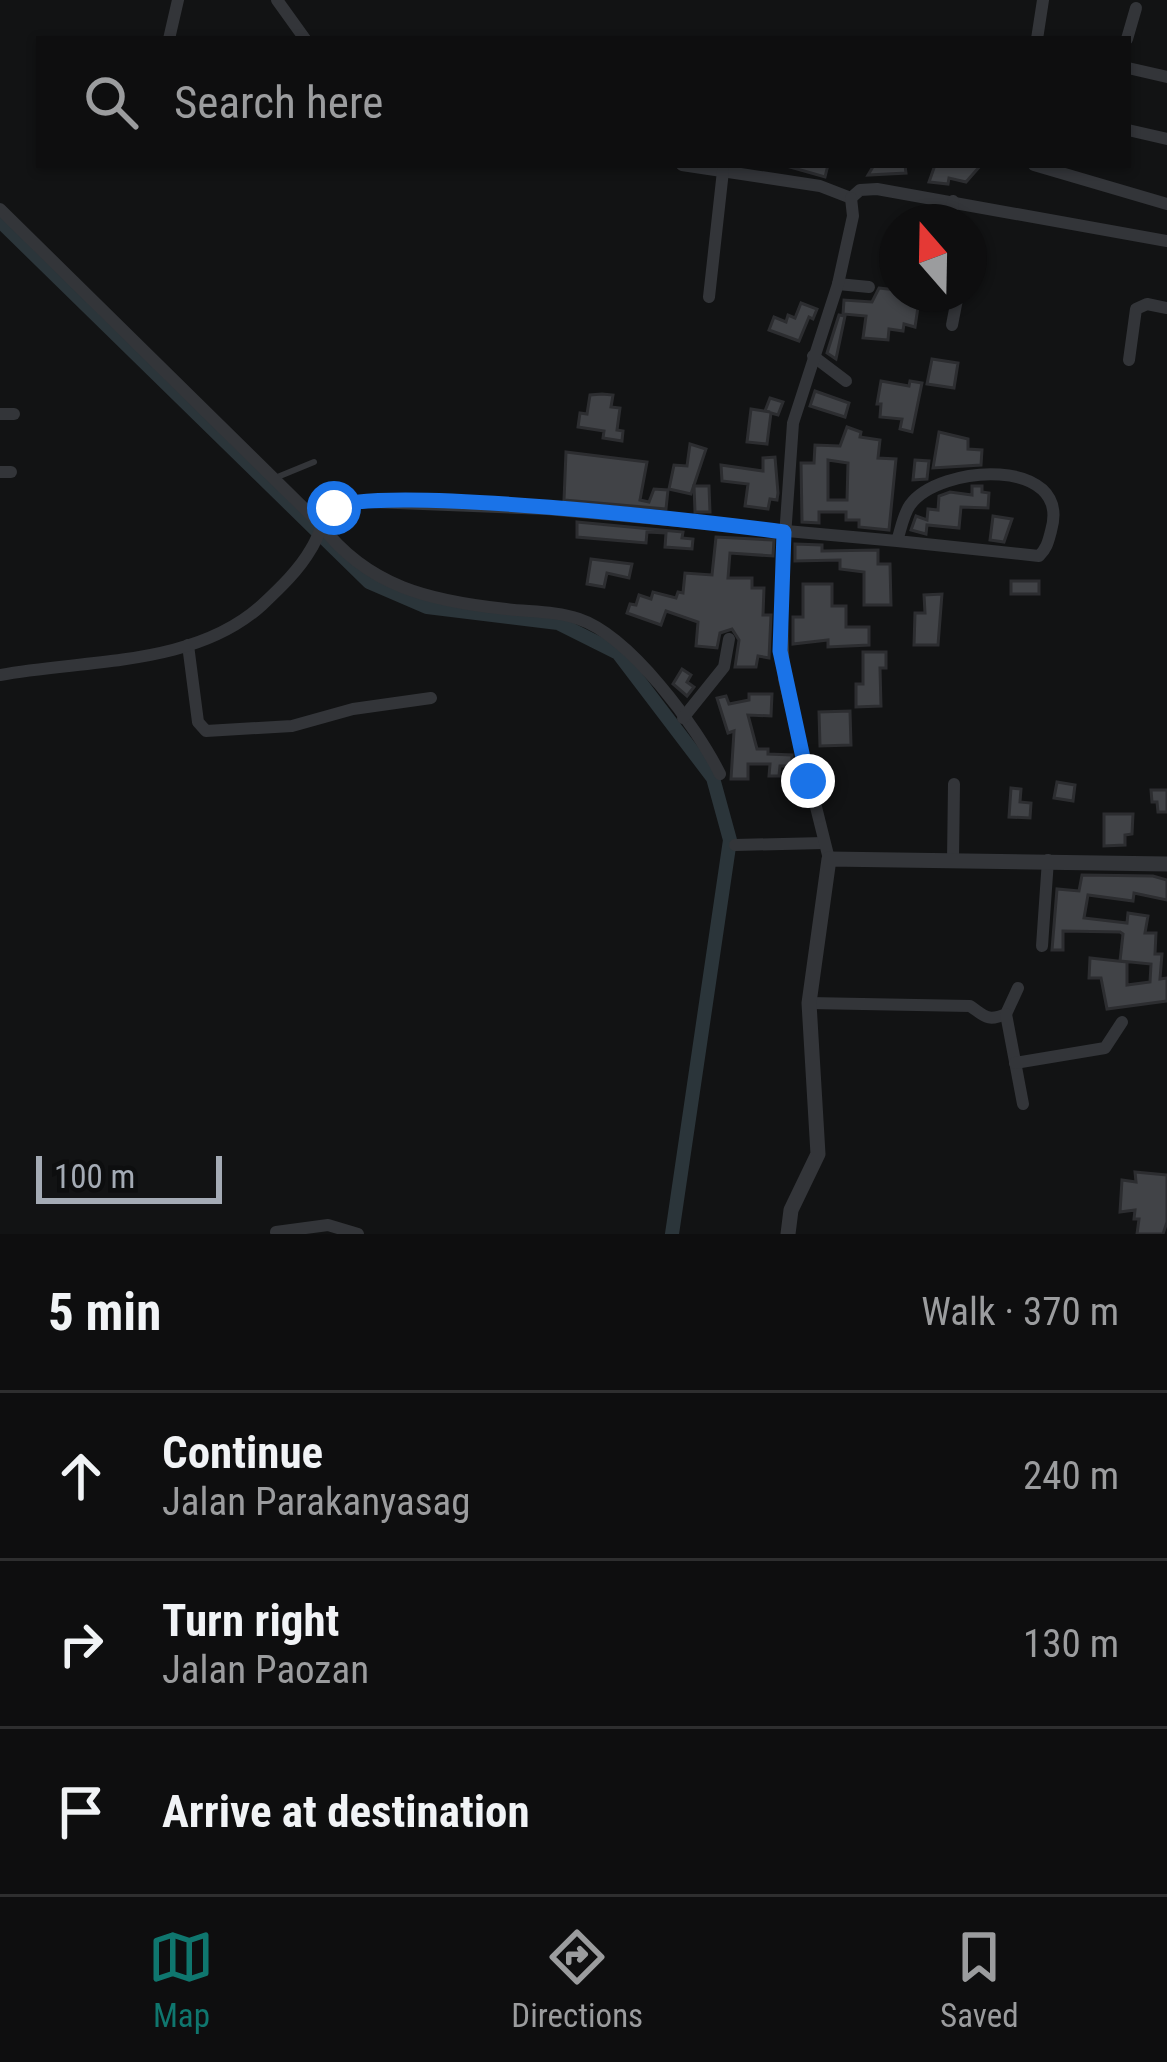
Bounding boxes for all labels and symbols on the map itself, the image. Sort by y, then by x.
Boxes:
north arrow [879,204,987,312]
route start [307,481,361,535]
route end [781,754,835,808]
scale bar [36,1150,222,1203]

